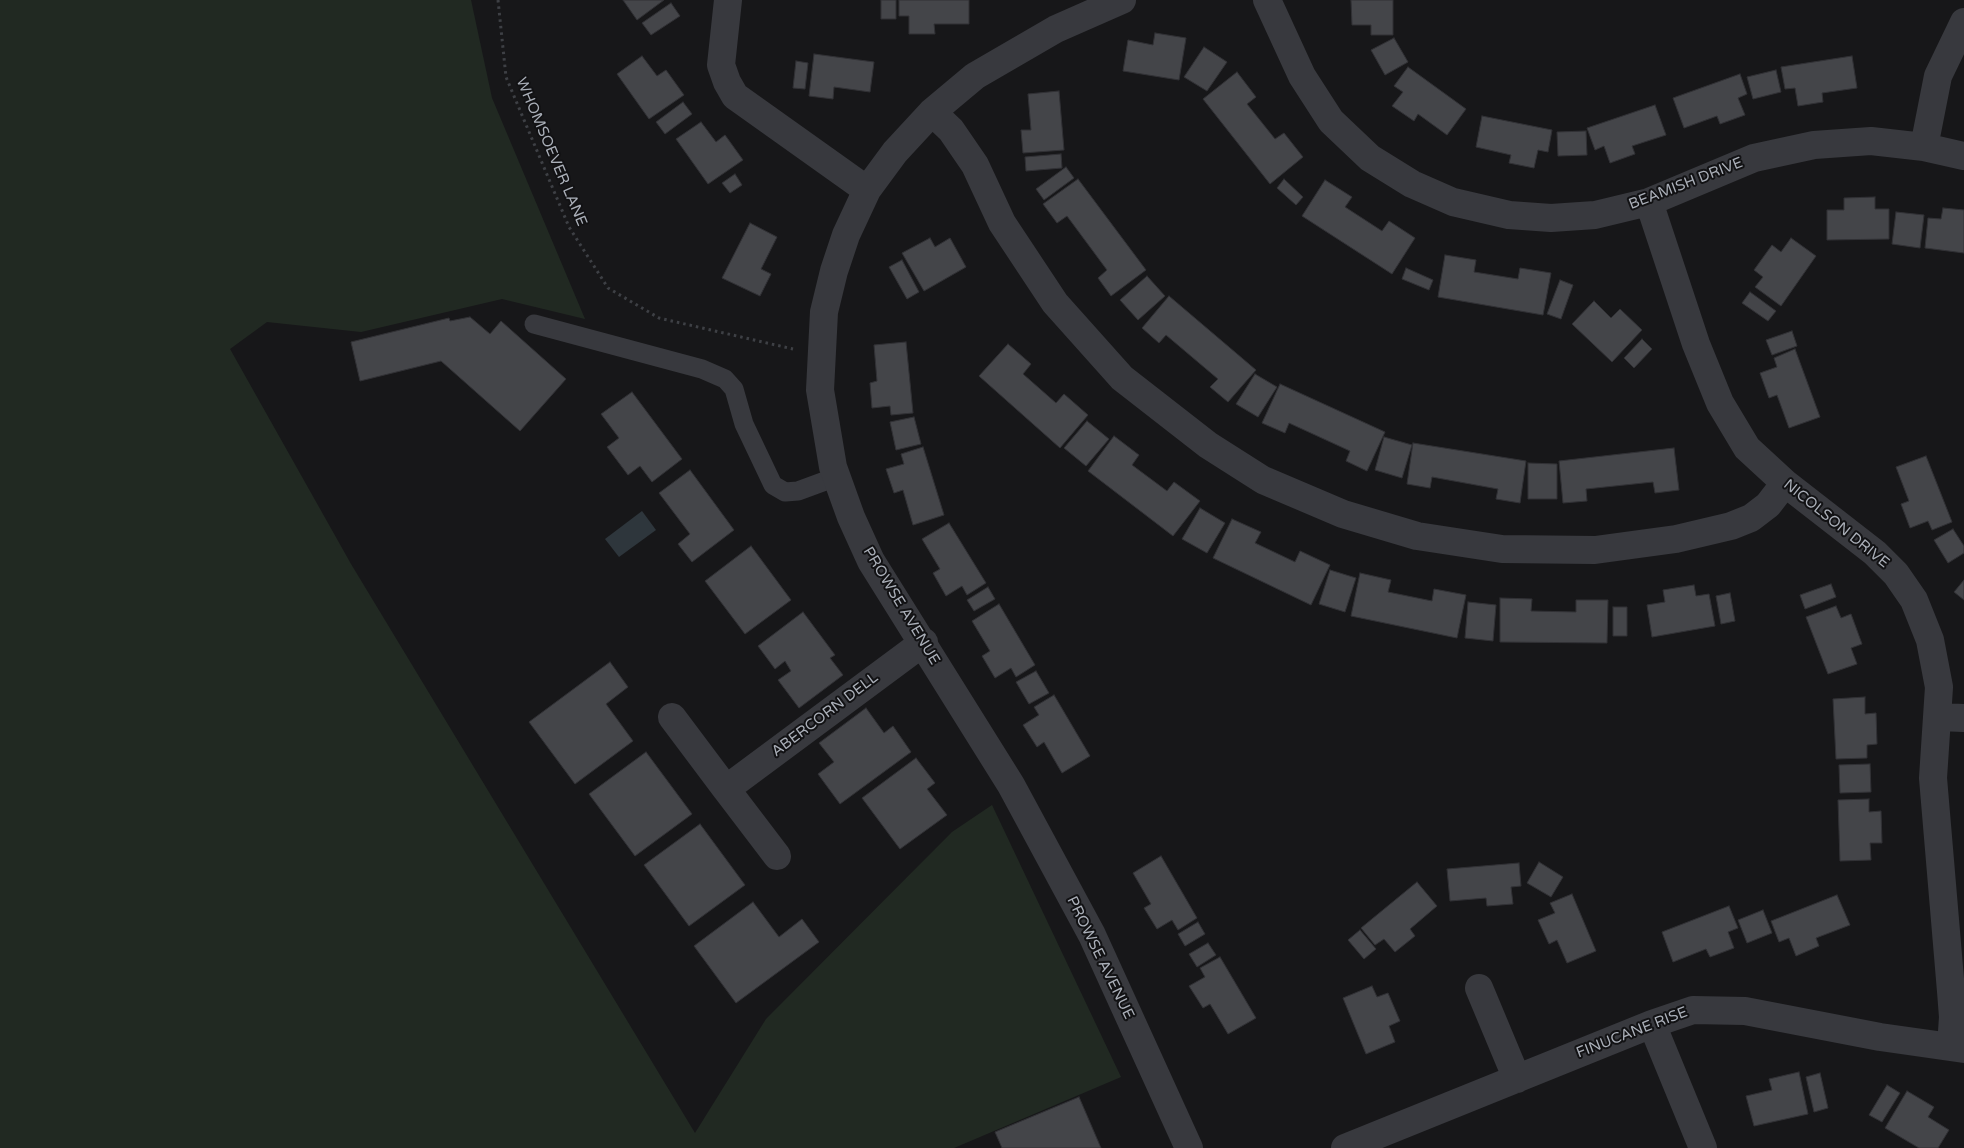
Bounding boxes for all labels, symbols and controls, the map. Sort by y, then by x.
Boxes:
street label: WHOMSOEVER LANE [511,75,591,229]
street label: BEAMISH DRIVE [1626,154,1746,214]
street label: NICOLSON DRIVE [1779,476,1893,572]
street label: PROWSE AVENUE [859,544,943,668]
street label: ABERCORN DELL [768,669,882,761]
street label: PROWSE AVENUE [1062,894,1138,1022]
street label: FINUCANE RISE [1574,1004,1690,1062]

